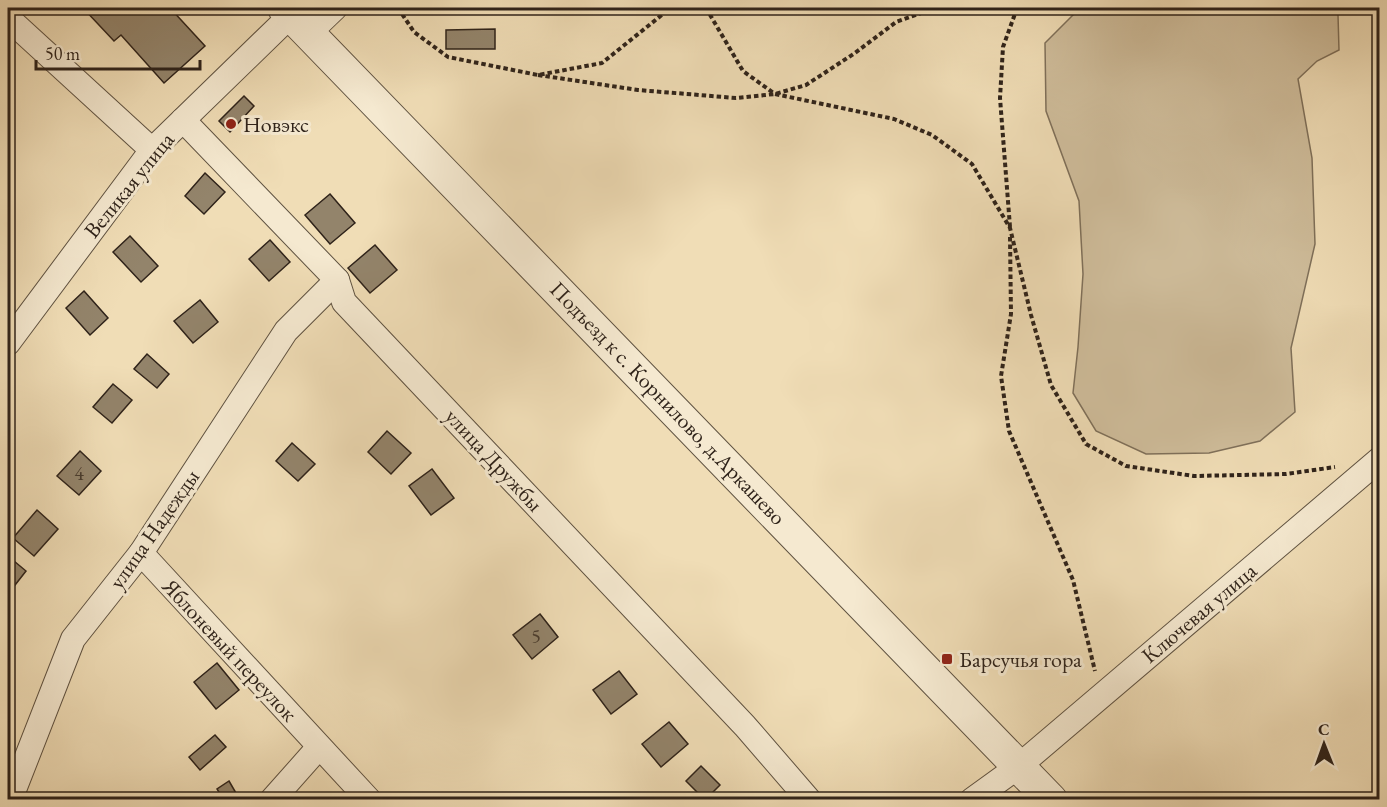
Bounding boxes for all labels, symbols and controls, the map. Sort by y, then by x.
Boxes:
scale bar [36,33,200,71]
text: 50 m [45,42,80,65]
place label: Новэкс [243,110,309,139]
marker: Новэкс [224,117,238,131]
street label: Великая улица [77,126,181,244]
street label: Подъезд к с. Корнилово, д.Аркашево [544,275,793,531]
street label: улица Дружбы [439,402,549,518]
house number: 4 [74,460,84,486]
street label: улица Надежды [102,464,206,594]
street label: Ключевая улица [1135,556,1263,670]
street label: Яблоневый переулок [156,572,304,728]
house number: 5 [531,623,541,649]
place label: Барсучья гора [959,645,1082,674]
marker: Барсучья гора [940,652,954,666]
north arrow [1294,714,1354,774]
text: С [1318,719,1330,740]

